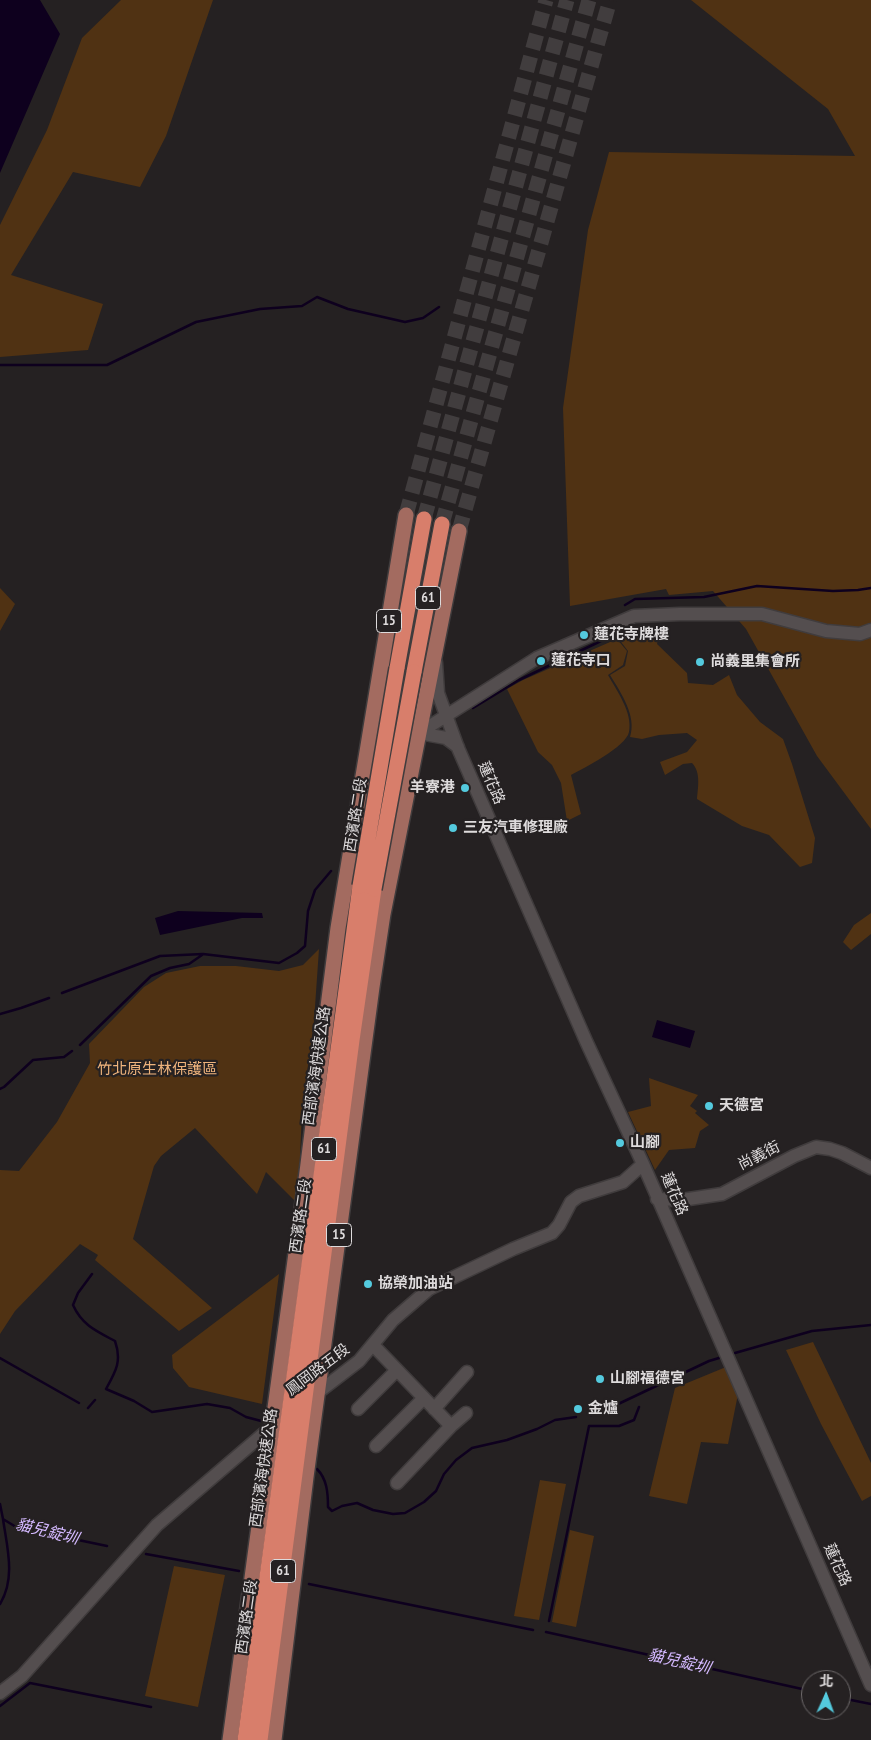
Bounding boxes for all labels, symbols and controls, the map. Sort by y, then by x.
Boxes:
road number: 61 [416,586,440,610]
road number: 15 [376,610,402,632]
place label: 蓮花寺牌樓 [594,626,669,644]
marker: 蓮花寺牌樓 [578,629,590,641]
place label: 蓮花寺口 [551,652,611,670]
place label: 尚義里集會所 [710,653,800,671]
marker: 蓮花寺口 [535,655,547,667]
marker: 尚義里集會所 [694,656,706,668]
street label: 蓮花路 [474,759,508,807]
street label: 西濱路二段 [341,777,371,853]
place label: 羊寮港 [410,779,455,797]
marker: 羊寮港 [459,782,471,794]
place label: 三友汽車修理廠 [463,819,568,837]
marker: 三友汽車修理廠 [447,822,459,834]
street label: 西部濱海快速公路 [300,1005,334,1127]
park label: 竹北原生林保護區 [97,1061,217,1079]
place label: 天德宮 [719,1097,764,1115]
marker: 天德宮 [703,1100,715,1112]
place label: 山腳 [630,1134,660,1152]
marker: 山腳 [614,1137,626,1149]
road number: 61 [312,1138,336,1160]
street label: 尚義街 [735,1138,783,1174]
street label: 蓮花路 [657,1170,691,1218]
street label: 西濱路二段 [287,1178,315,1254]
road number: 15 [326,1224,352,1246]
place label: 協榮加油站 [378,1275,453,1293]
marker: 協榮加油站 [362,1278,374,1290]
street label: 鳳岡路五段 [283,1340,353,1400]
place label: 山腳福德宮 [610,1370,685,1388]
marker: 山腳福德宮 [594,1373,606,1385]
place label: 金爐 [588,1400,618,1418]
marker: 金爐 [572,1403,584,1415]
street label: 西部濱海快速公路 [247,1407,281,1529]
water label: 貓兒錠圳 [14,1515,80,1549]
street label: 蓮花路 [820,1541,854,1589]
road number: 61 [270,1560,296,1582]
street label: 西濱路二段 [233,1579,261,1655]
water label: 貓兒錠圳 [646,1645,712,1679]
north arrow [801,1670,851,1720]
text: 北 [819,1672,834,1690]

